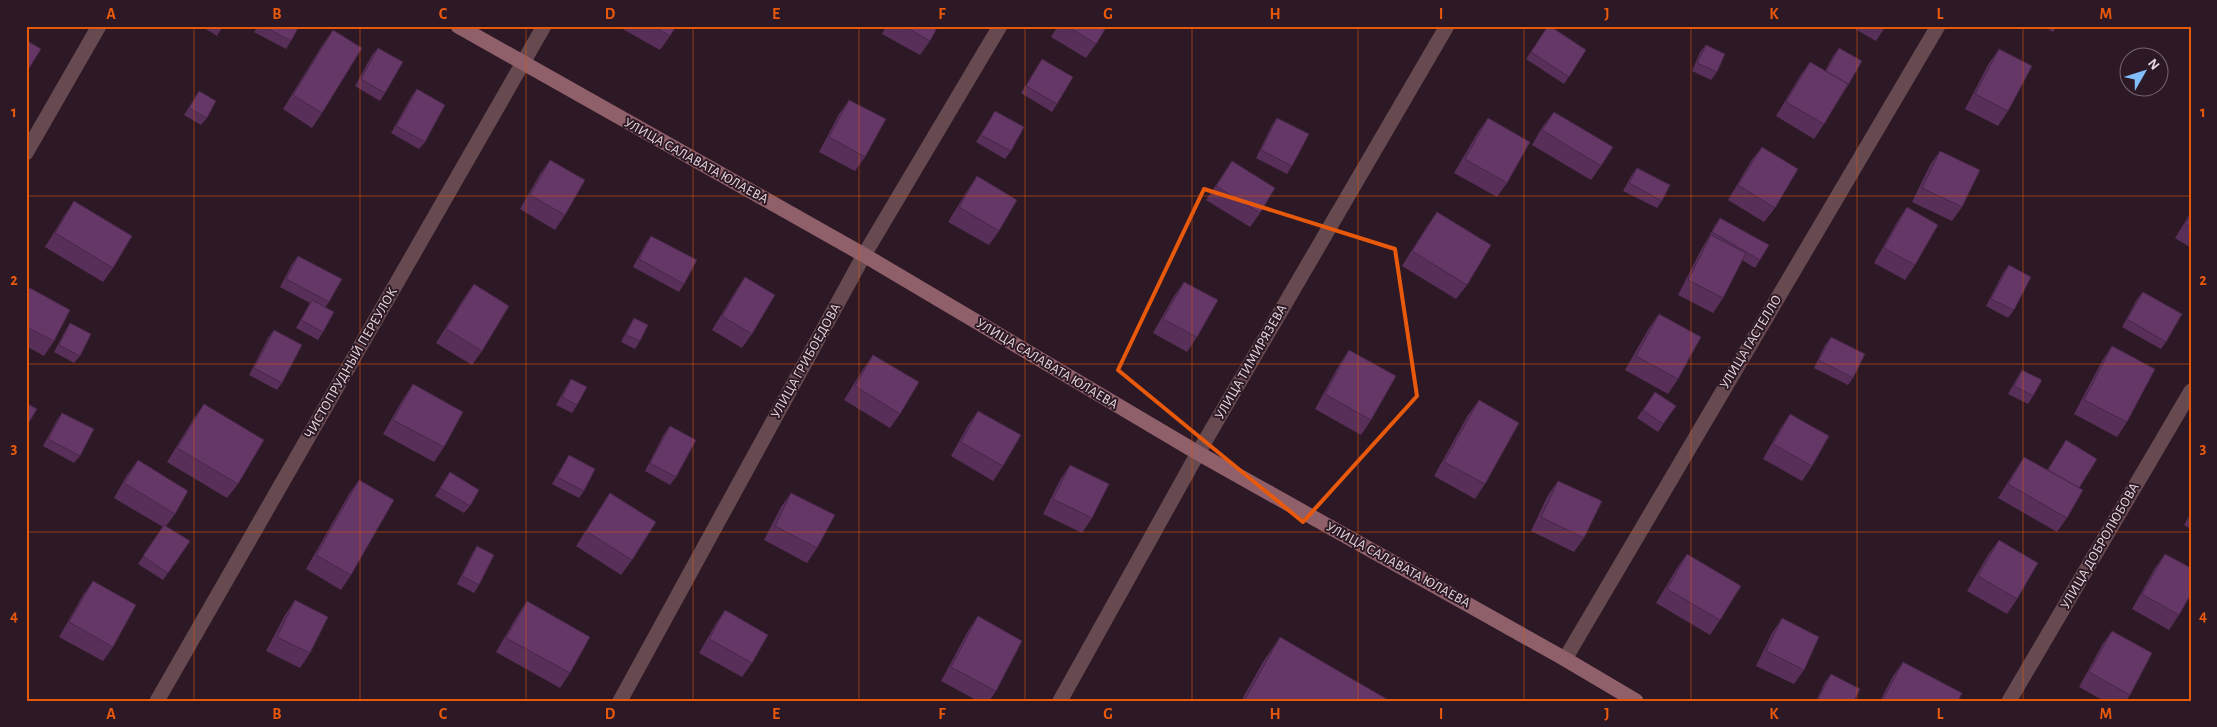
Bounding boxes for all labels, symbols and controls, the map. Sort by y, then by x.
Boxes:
text: A [106,6,116,22]
text: B [272,6,282,22]
text: C [439,6,448,22]
text: D [605,6,616,22]
text: E [772,6,780,22]
text: F [938,6,946,22]
text: G [1103,6,1113,22]
text: H [1269,6,1281,22]
text: I [1439,6,1443,22]
text: J [1604,6,1610,22]
text: K [1769,6,1779,22]
text: L [1937,6,1944,22]
text: M [2100,6,2112,22]
north arrow [2120,48,2170,98]
text: N [2145,56,2162,73]
text: 1 [11,104,17,120]
text: 1 [2200,104,2206,120]
street label: УЛИЦА САЛАВАТА ЮЛАЕВА [622,116,770,206]
text: 2 [10,272,18,288]
text: 2 [2199,272,2207,288]
street label: ЧИСТОПРУДНЫЙ ПЕРЕУЛОК [301,285,400,441]
street label: УЛИЦА ГАСТЕЛЛО [1717,293,1785,391]
street label: УЛИЦА ГРИБОЕДОВА [769,301,843,421]
street label: УЛИЦА ТИМИРЯЗЕВА [1212,302,1290,422]
street label: УЛИЦА САЛАВАТА ЮЛАЕВА [974,316,1120,412]
text: 3 [11,440,18,456]
text: 3 [2200,440,2207,456]
street label: УЛИЦА ДОБРОЛЮБОВА [2058,481,2142,611]
street label: УЛИЦА САЛАВАТА ЮЛАЕВА [1324,520,1472,610]
text: 4 [10,608,18,624]
text: 4 [2199,608,2207,624]
text: A [106,706,116,722]
text: B [272,706,282,722]
text: C [439,706,448,722]
text: D [605,706,616,722]
text: E [772,706,780,722]
text: F [938,706,946,722]
text: G [1103,706,1113,722]
text: H [1269,706,1281,722]
text: I [1439,706,1443,722]
text: J [1604,706,1610,722]
text: K [1769,706,1779,722]
text: L [1937,706,1944,722]
text: M [2100,706,2112,722]

